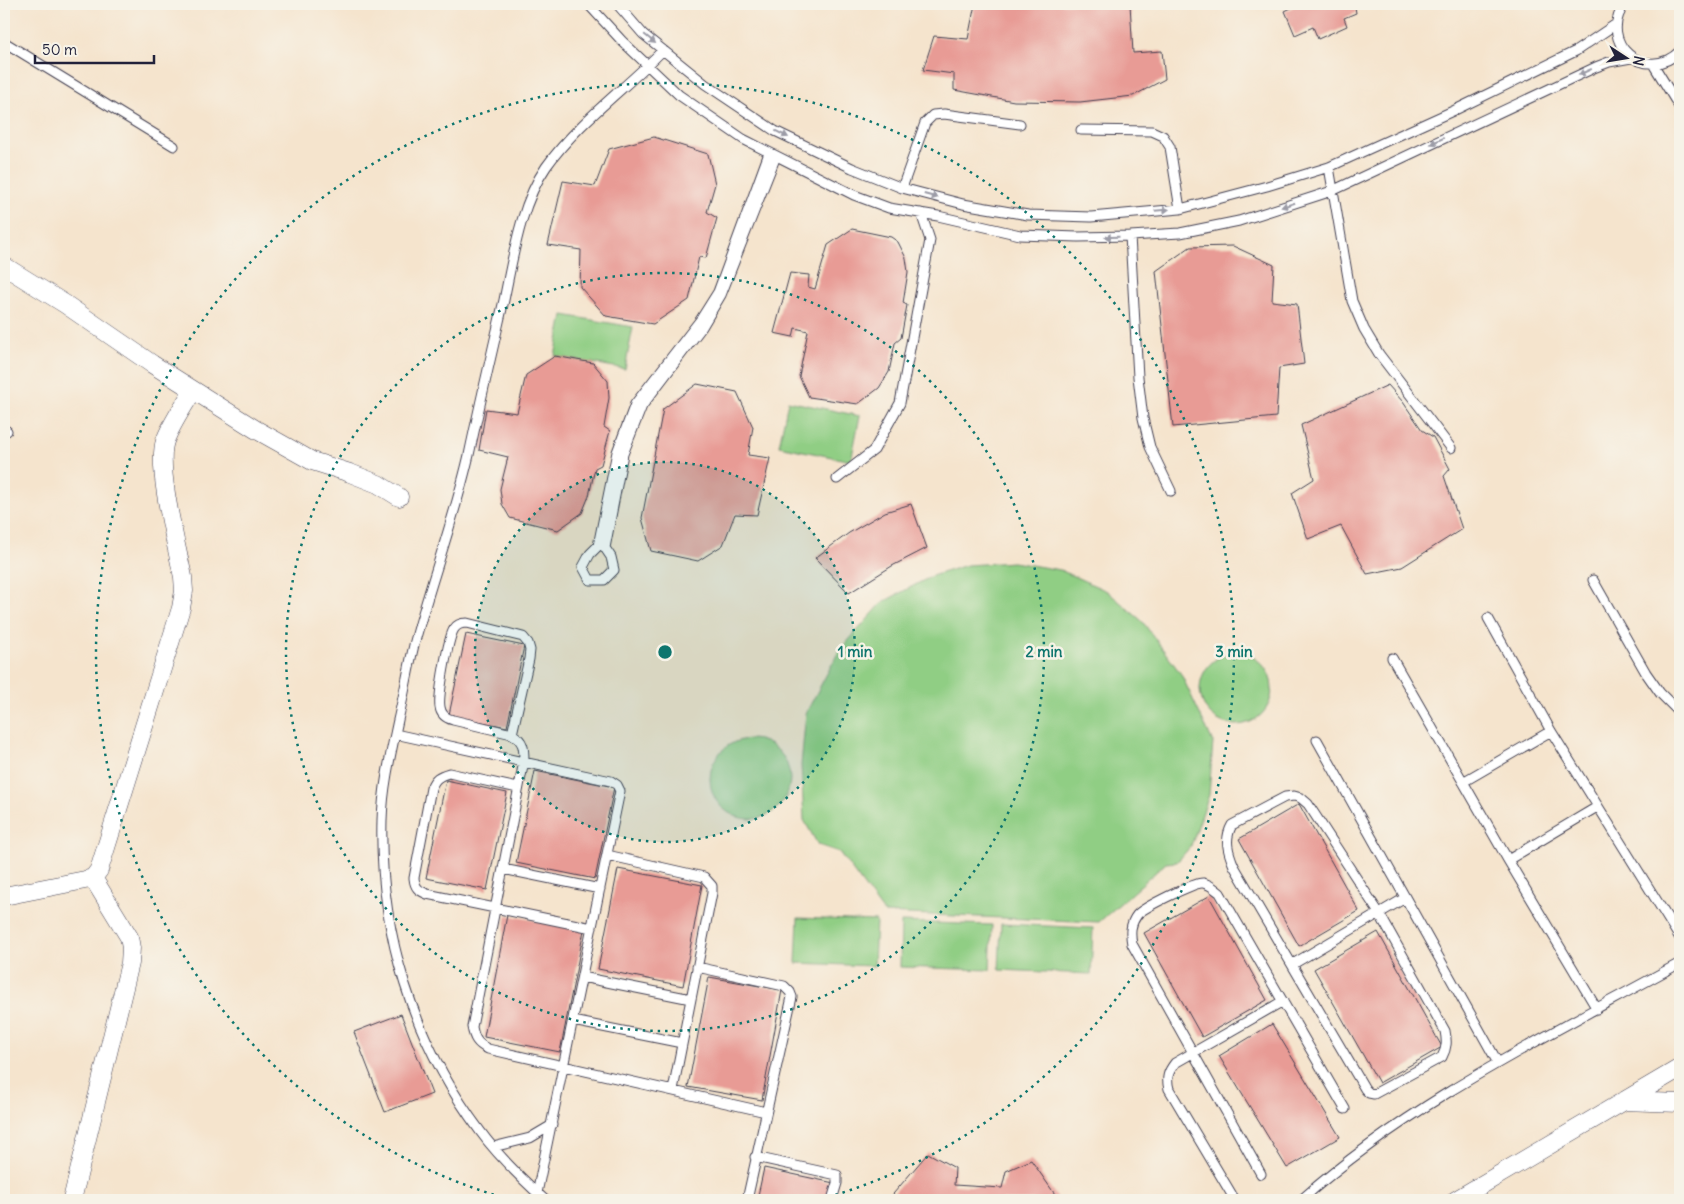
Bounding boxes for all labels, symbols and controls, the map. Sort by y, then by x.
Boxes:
scale bar [35,32,154,64]
north arrow [1602,32,1652,82]
one-way arrow [643,34,656,45]
text: 50 m [42,40,77,59]
text: N [1629,54,1649,67]
one-way arrow [1578,69,1592,77]
one-way arrow [774,130,789,138]
one-way arrow [1430,137,1445,145]
one-way arrow [924,192,939,200]
one-way arrow [1281,202,1296,210]
one-way arrow [1154,206,1170,214]
one-way arrow [1104,233,1120,241]
text: 1 min [838,642,873,661]
text: 2 min [1026,642,1063,661]
text: 3 min [1215,642,1253,661]
centre of rings [656,643,674,661]

